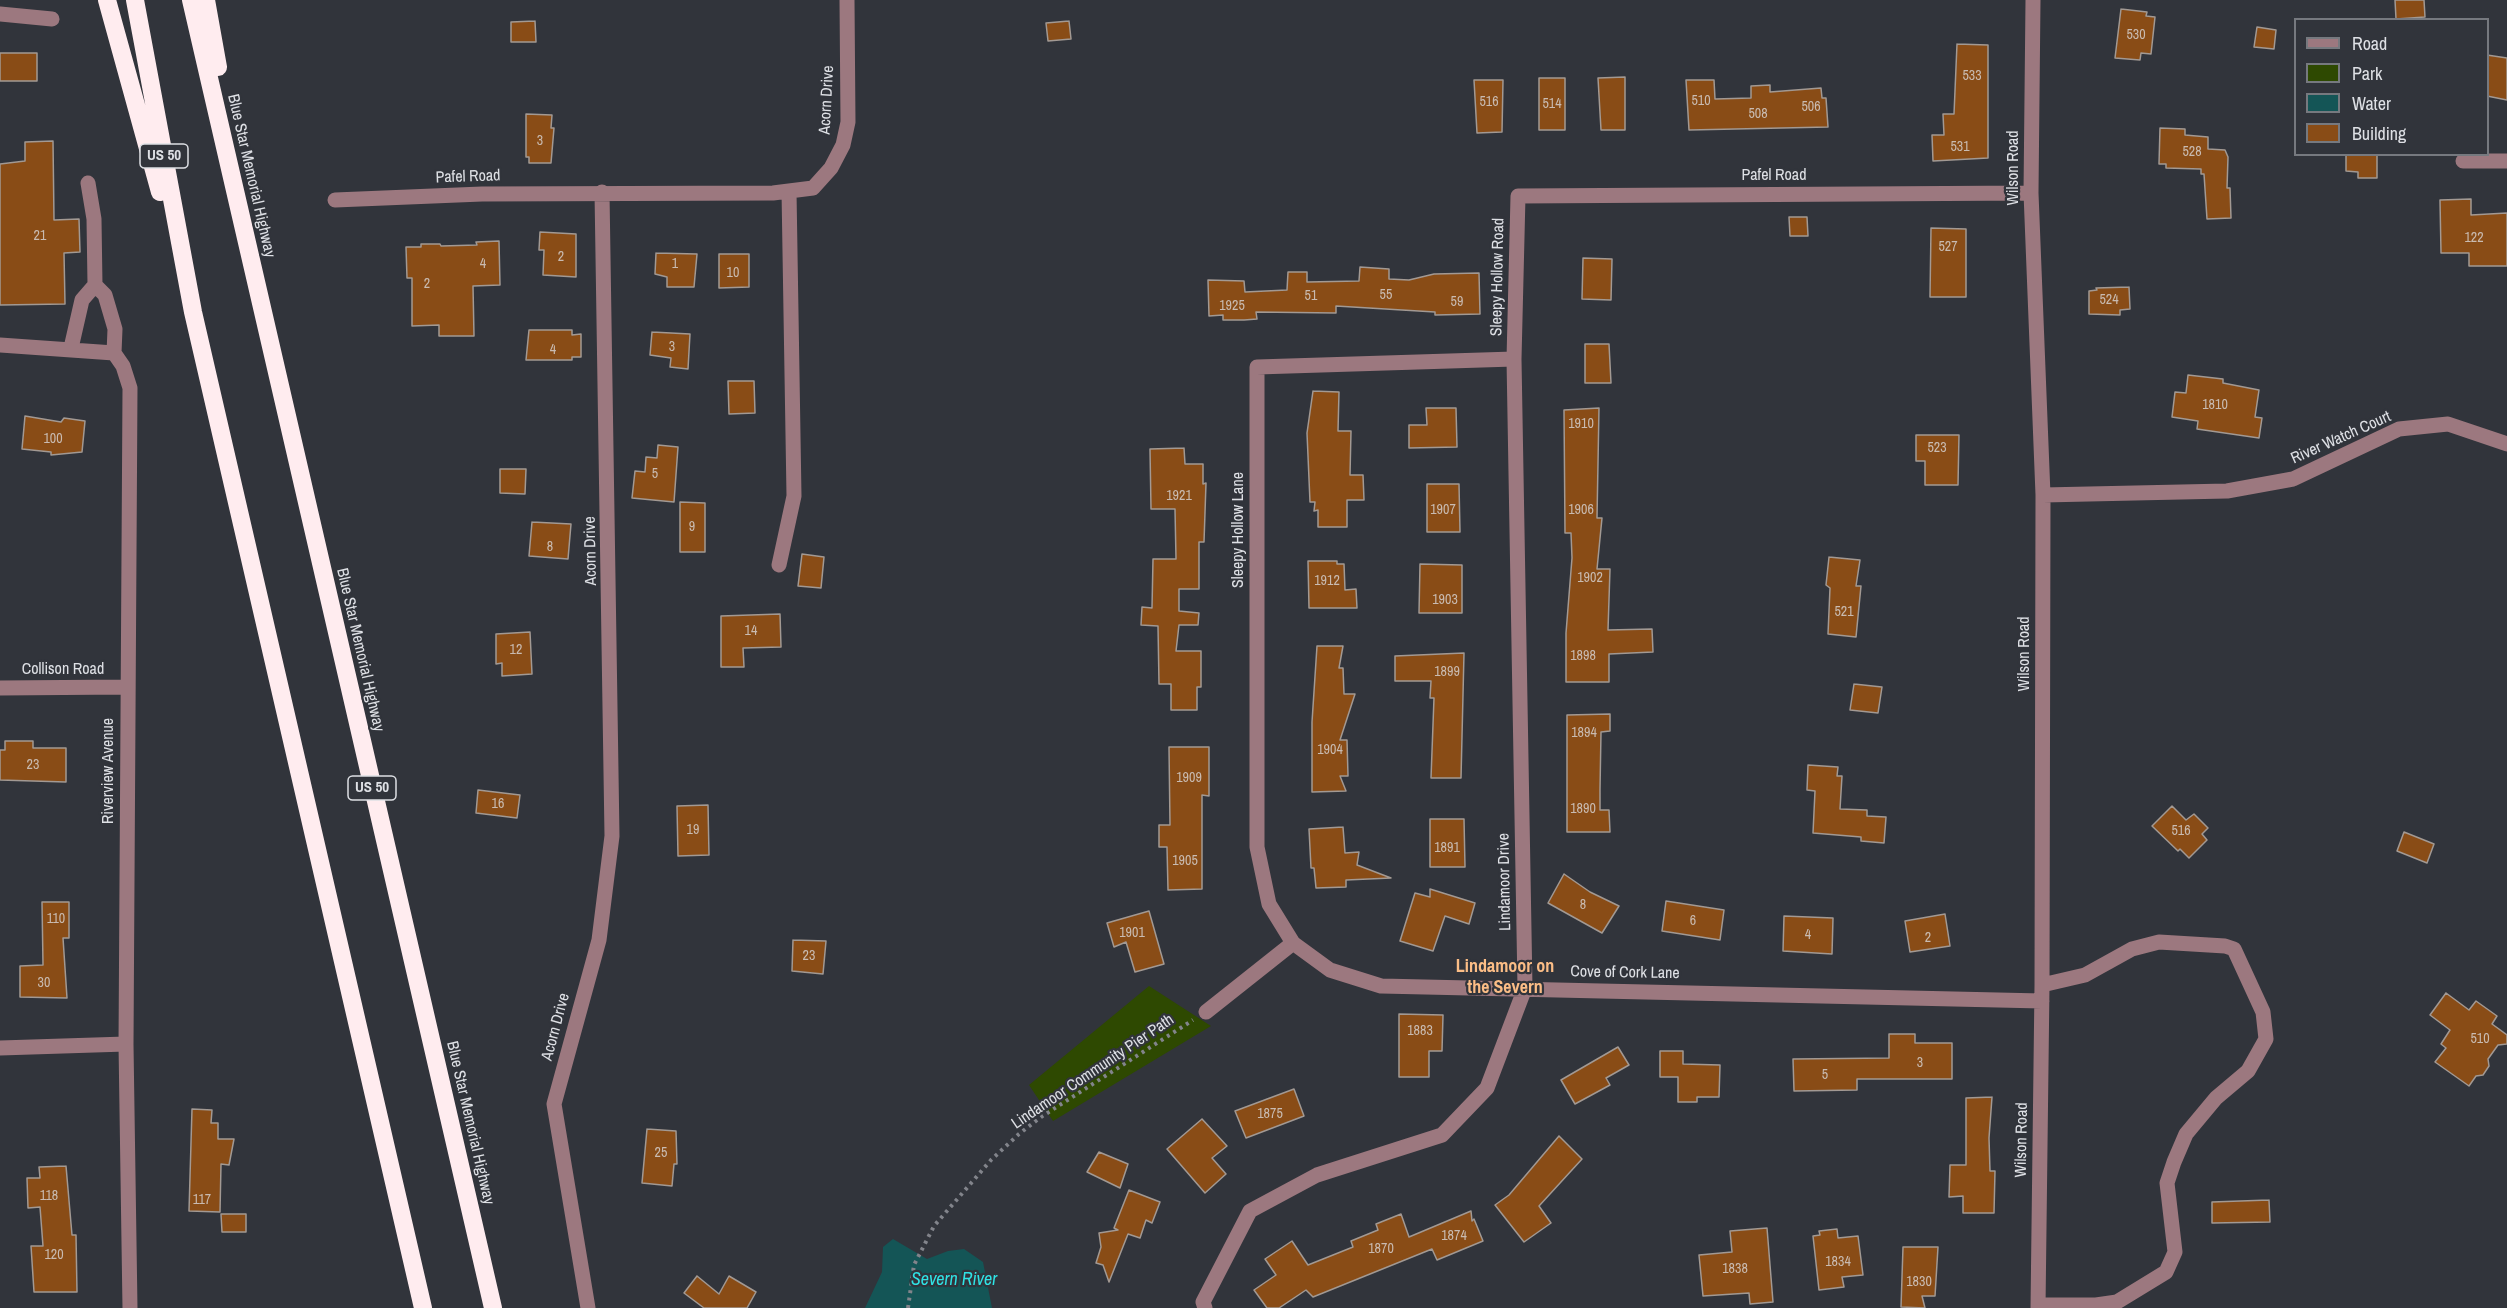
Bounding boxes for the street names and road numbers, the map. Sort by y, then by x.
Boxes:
street label: Acorn Drive [816,65,838,135]
street label: Blue Star Memorial Highway [223,92,279,260]
street label: Wilson Road [2004,130,2024,206]
road number: US 50 [140,144,188,168]
street label: Pafel Road [435,166,501,188]
street label: Pafel Road [1742,166,1806,186]
street label: Sleepy Hollow Road [1487,218,1509,336]
street label: River Watch Court [2288,407,2394,469]
street label: Sleepy Hollow Lane [1229,472,1249,588]
street label: Acorn Drive [581,516,601,586]
street label: Blue Star Memorial Highway [332,566,388,734]
street label: Wilson Road [2015,616,2035,692]
street label: Collison Road [22,660,104,680]
street label: Riverview Avenue [99,718,119,824]
road number: US 50 [348,776,396,800]
street label: Lindamoor Drive [1495,833,1515,931]
street label: Cove of Cork Lane [1570,962,1680,984]
street label: Acorn Drive [538,991,574,1063]
street label: Lindamoor Community Pier Path [1008,1010,1178,1134]
street label: Blue Star Memorial Highway [442,1039,498,1207]
street label: Wilson Road [2012,1102,2032,1178]

